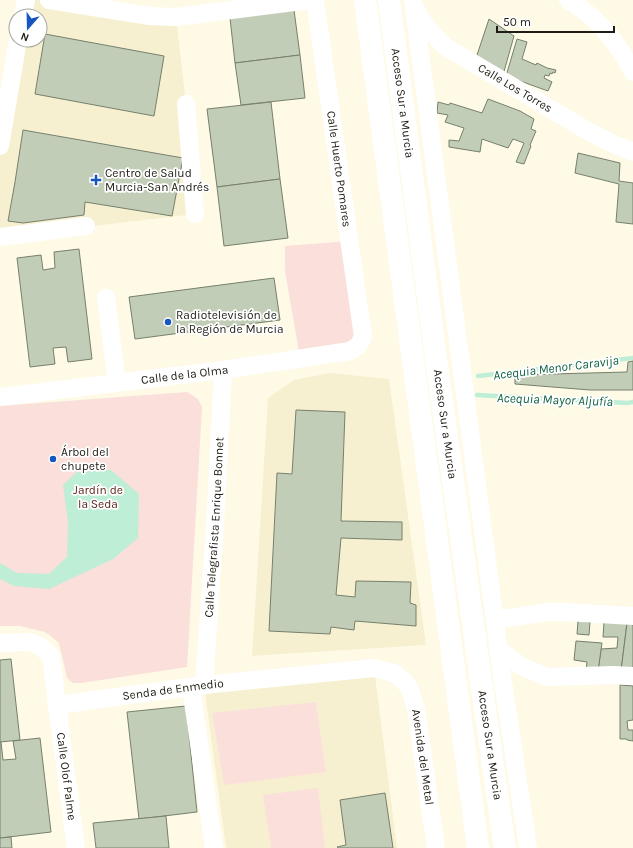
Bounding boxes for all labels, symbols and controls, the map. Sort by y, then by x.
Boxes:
north arrow [8,8,48,48]
scale bar [497,8,614,34]
text: 50 m [503,15,531,29]
text: N [19,29,31,44]
street label: Acceso Sur a Murcia [388,47,417,159]
street label: Calle Los Torres [476,61,555,115]
street label: Calle Huerto Pomares [324,110,354,228]
place label: Centro de Salud Murcia-San Andrés [105,166,209,194]
marker: Centro de Salud Murcia-San Andrés [90,174,102,186]
place label: Radiotelevisión de la Región de Murcia [176,308,284,336]
marker: Radiotelevisión de la Región de Murcia [163,317,173,327]
water label: Acequia Menor Caravija [492,352,620,384]
street label: Calle de la Olma [140,362,229,387]
street label: Acceso Sur a Murcia [431,369,460,480]
water label: Acequia Mayor Aljufía [497,390,614,410]
street label: Calle Telegrafista Enrique Bonnet [202,436,227,618]
place label: Árbol del chupete [61,444,109,473]
marker: Árbol del chupete [48,454,58,464]
park label: Jardín de la Seda [73,483,123,511]
street label: Senda de Enmedio [121,676,224,703]
street label: Acceso Sur a Murcia [475,689,505,801]
street label: Avenida del Metal [409,708,437,806]
street label: Calle Olof Palme [54,732,79,821]

